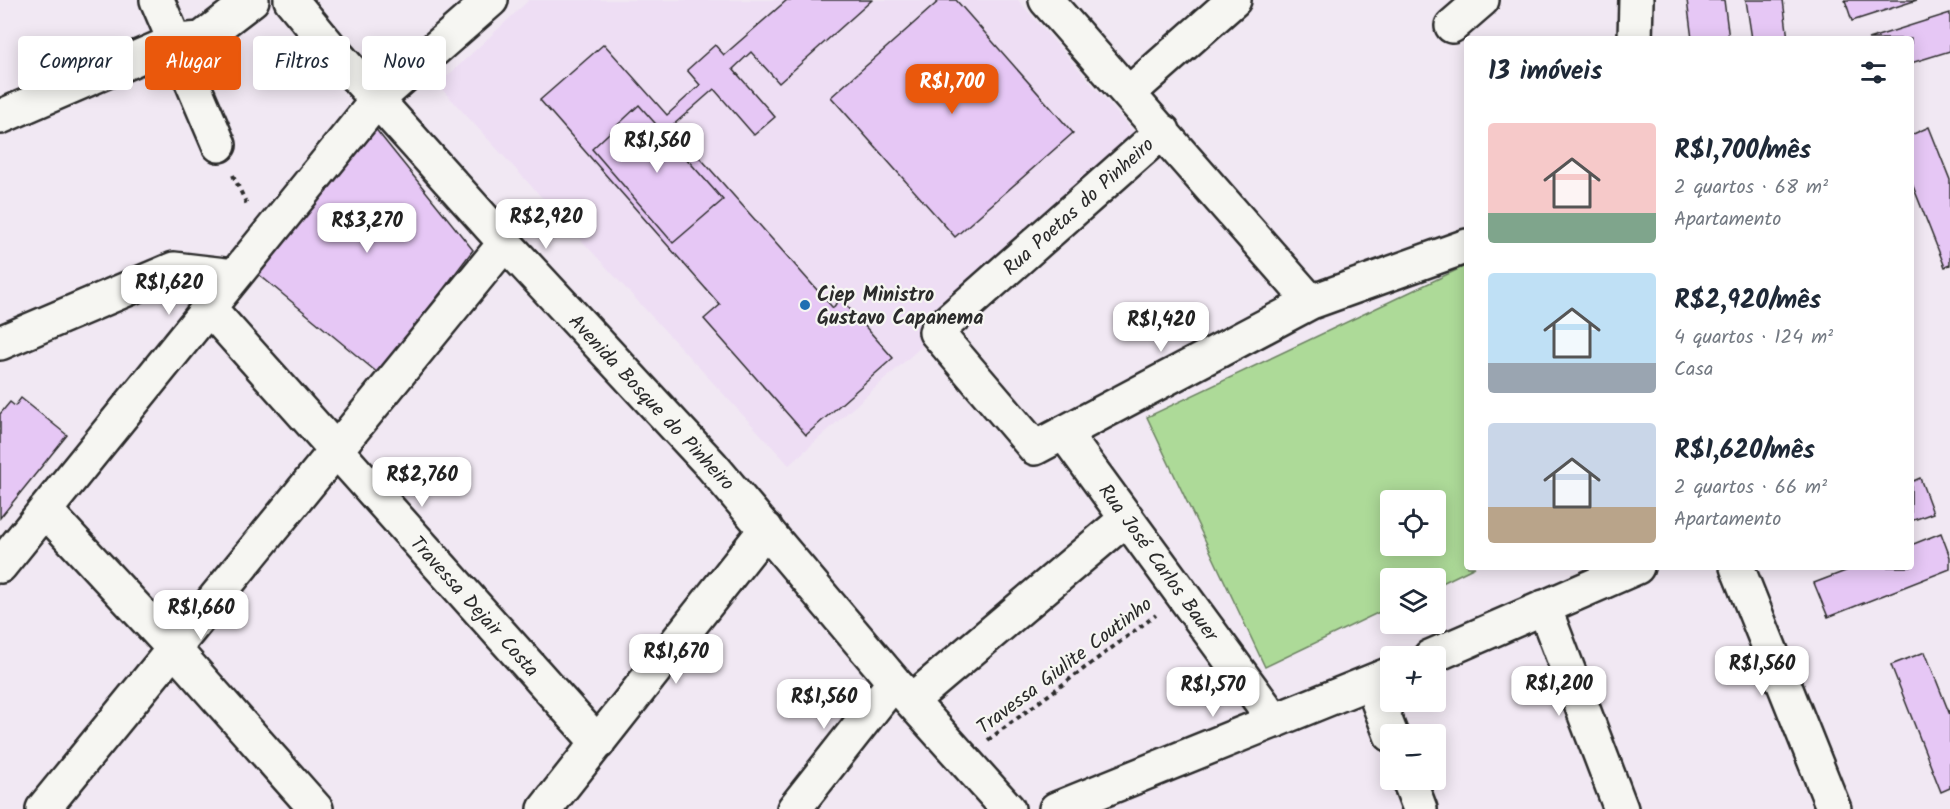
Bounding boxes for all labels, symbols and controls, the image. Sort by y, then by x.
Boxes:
chip: Comprar [18,36,133,90]
chip: Alugar [145,36,241,90]
chip: Filtros [253,36,350,90]
chip: Novo [362,36,446,90]
text: 13 imóveis [1488,51,1602,93]
icon: filters [1857,56,1890,89]
pin: R$1,700 [897,64,1007,115]
text: R$1,700 [919,67,985,99]
pin: R$1,560 [602,123,712,174]
text: R$1,560 [624,126,690,158]
street label: Rua Poetas do Pinheiro [996,130,1162,285]
text: R$1,700/mês [1674,130,1811,172]
icon: home [1536,147,1608,219]
text: 2 quartos · 68 m² [1674,172,1828,204]
pin: R$2,920 [491,199,601,250]
text: R$2,920 [510,202,582,234]
pin: R$3,270 [312,203,422,254]
text: Apartamento [1674,204,1781,236]
text: R$3,270 [331,206,403,238]
pin: R$1,620 [114,265,224,316]
text: R$1,620 [135,268,203,300]
place label: Ciep Ministro Gustavo Capanema [817,280,983,335]
text: R$2,920/mês [1674,280,1821,322]
icon: home [1536,297,1608,369]
marker: Ciep Ministro Gustavo Capanema [798,298,812,312]
pin: R$1,420 [1106,302,1216,353]
text: R$1,420 [1127,305,1195,337]
street label: Avenida Bosque do Pinheiro [560,307,741,499]
text: 4 quartos · 124 m² [1674,322,1833,354]
text: Casa [1674,354,1713,386]
text: R$1,620/mês [1674,430,1815,472]
icon: home [1536,447,1608,519]
pin: R$2,760 [367,457,477,508]
text: R$2,760 [386,460,458,492]
text: 2 quartos · 66 m² [1674,472,1827,504]
street label: Rua José Carlos Bauer [1089,478,1226,650]
map controls [1380,490,1446,790]
button: locate [1380,490,1446,556]
text: Apartamento [1674,504,1781,536]
street label: Travessa Dejair Costa [401,529,546,685]
button: layers [1380,568,1446,634]
pin: R$1,660 [146,590,256,641]
street label: Travessa Giulite Coutinho [970,590,1160,744]
text: R$1,660 [167,593,235,625]
pin: R$1,670 [621,634,731,685]
text: R$1,670 [643,637,709,669]
button: + [1380,646,1446,712]
pin: R$1,560 [1707,646,1817,697]
text: R$1,560 [1729,649,1795,681]
pin: R$1,200 [1504,666,1614,717]
pin: R$1,570 [1158,667,1268,718]
text: R$1,200 [1525,669,1593,701]
text: R$1,570 [1181,670,1245,702]
pin: R$1,560 [769,679,879,730]
text: R$1,560 [791,682,857,714]
button: − [1380,724,1446,790]

